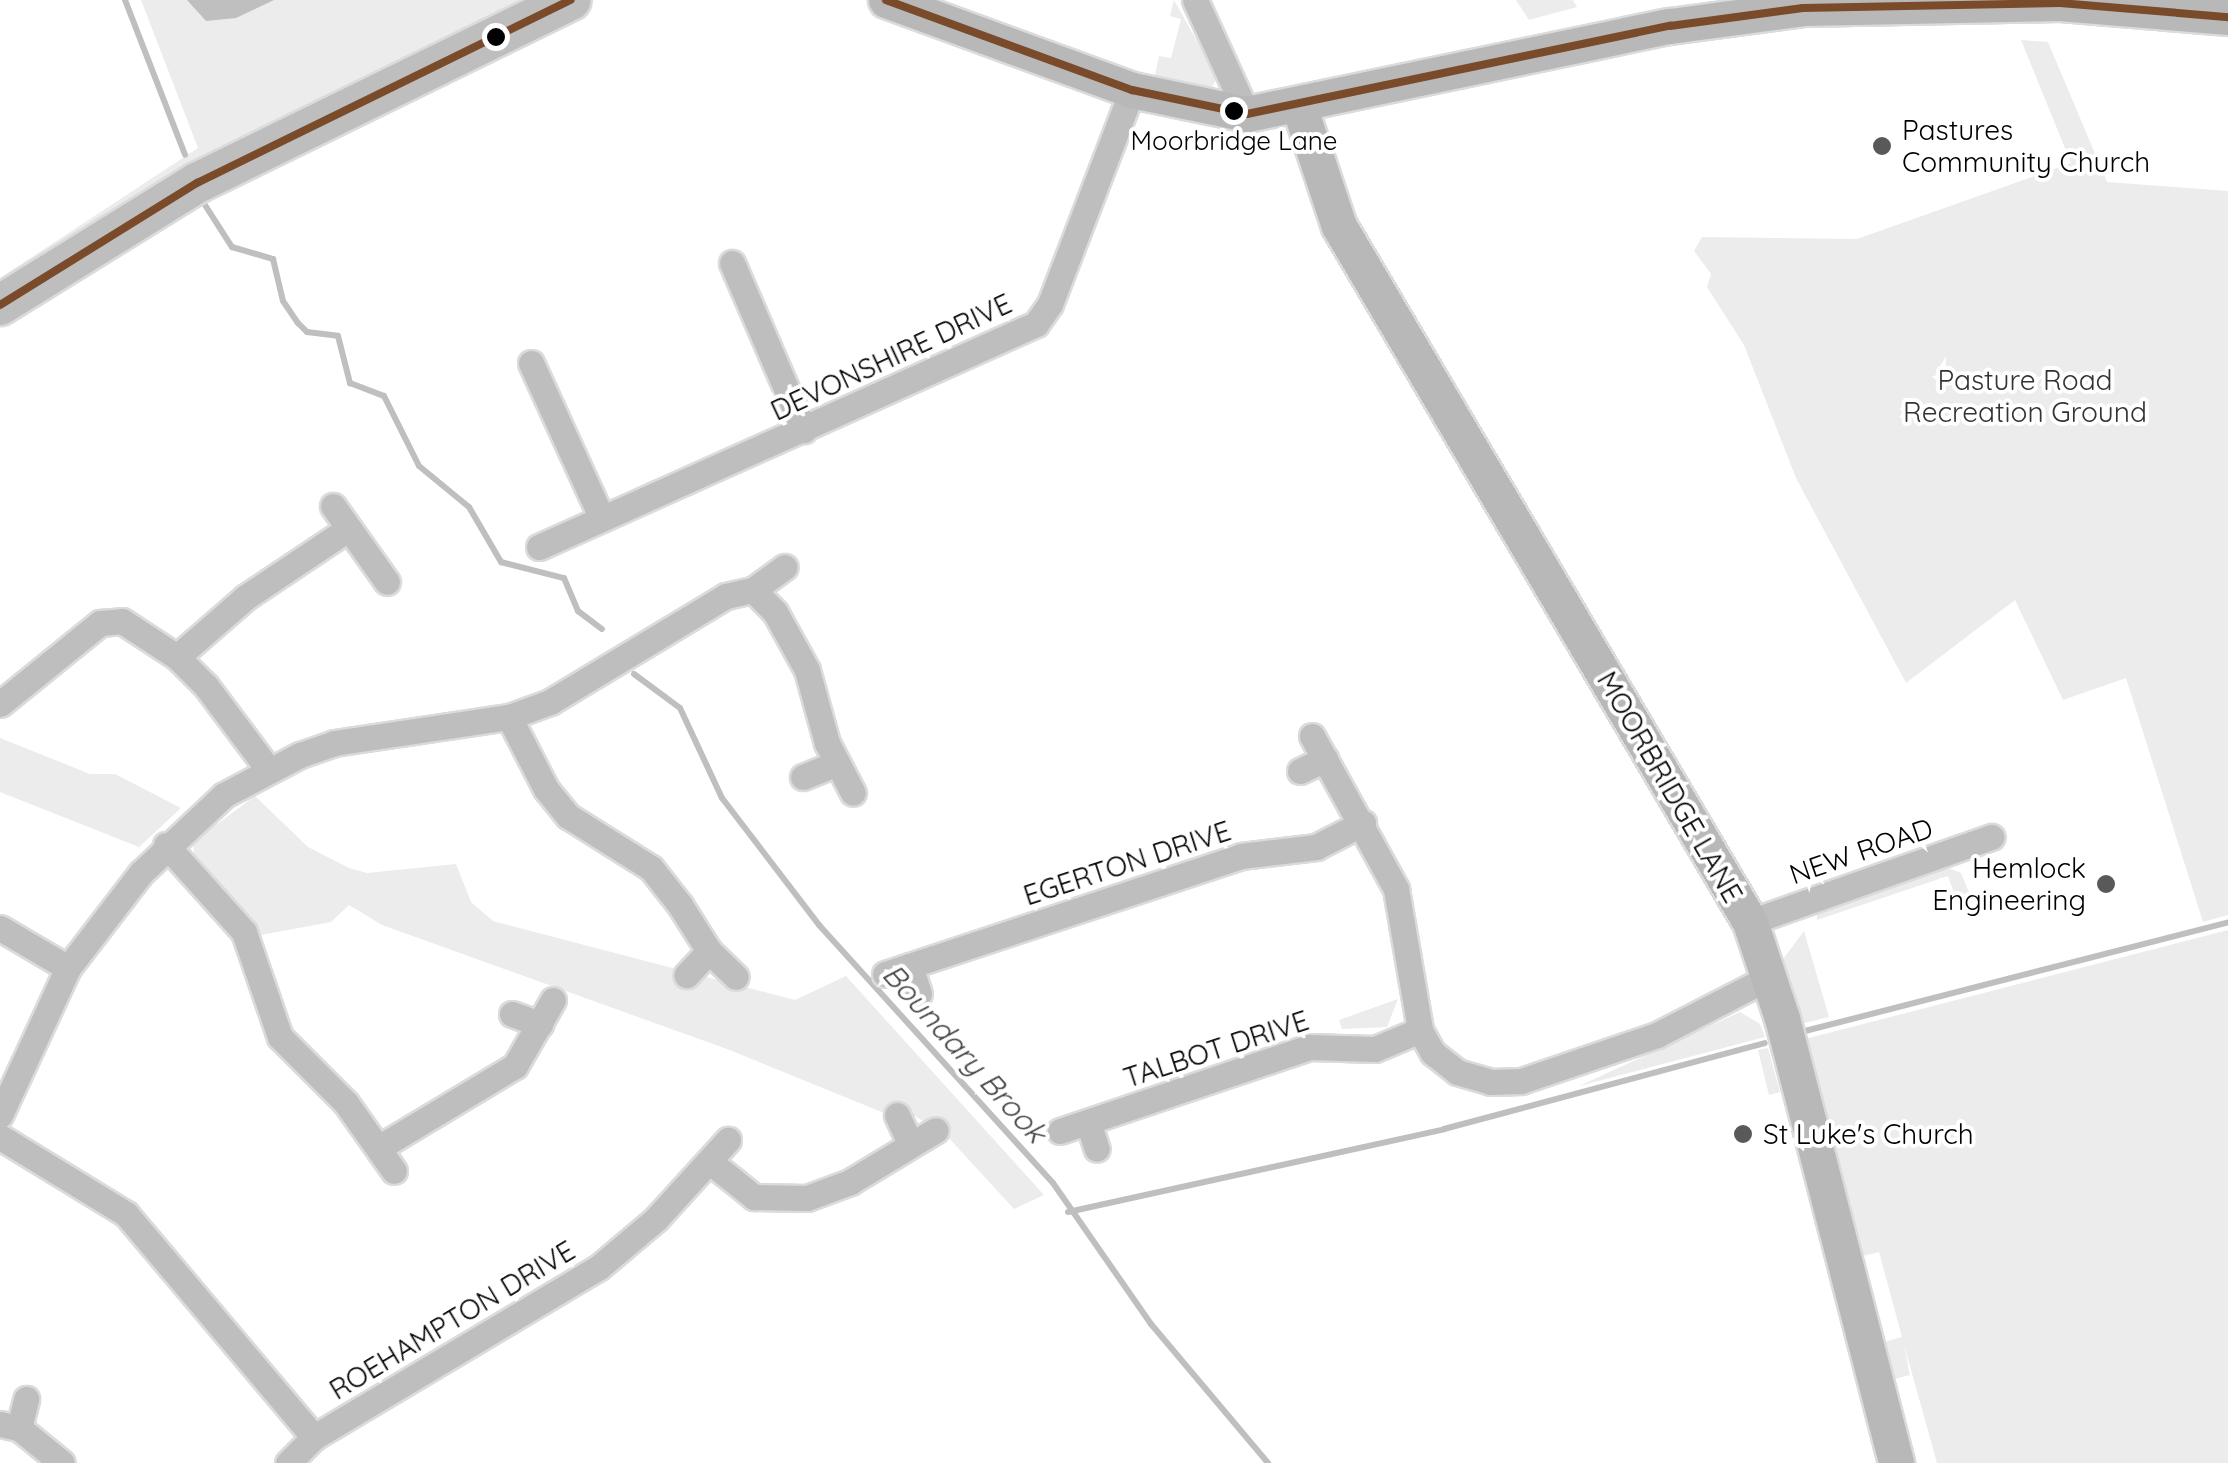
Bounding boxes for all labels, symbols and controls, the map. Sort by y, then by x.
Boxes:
unlabelled marker [486,27,506,47]
marker: Moorbridge Lane [1224,101,1244,121]
place label: Pastures Community Church [1902,113,2150,179]
place label: Moorbridge Lane [1131,125,1337,157]
marker: Pastures Community Church [1871,135,1893,157]
street label: DEVONSHIRE DRIVE [765,286,1017,428]
park label: Pasture Road Recreation Ground [1903,363,2147,429]
street label: MOORBRIDGE LANE [1590,665,1750,909]
street label: NEW ROAD [1785,811,1937,891]
street label: EGERTON DRIVE [1019,814,1235,912]
place label: Hemlock Engineering [1932,851,2086,917]
marker: Hemlock Engineering [2095,873,2117,895]
water label: Boundary Brook [875,956,1055,1150]
street label: TALBOT DRIVE [1119,1003,1313,1095]
place label: St Luke's Church [1763,1117,1974,1151]
marker: St Luke's Church [1732,1123,1754,1145]
street label: ROEHAMPTON DRIVE [323,1233,581,1407]

